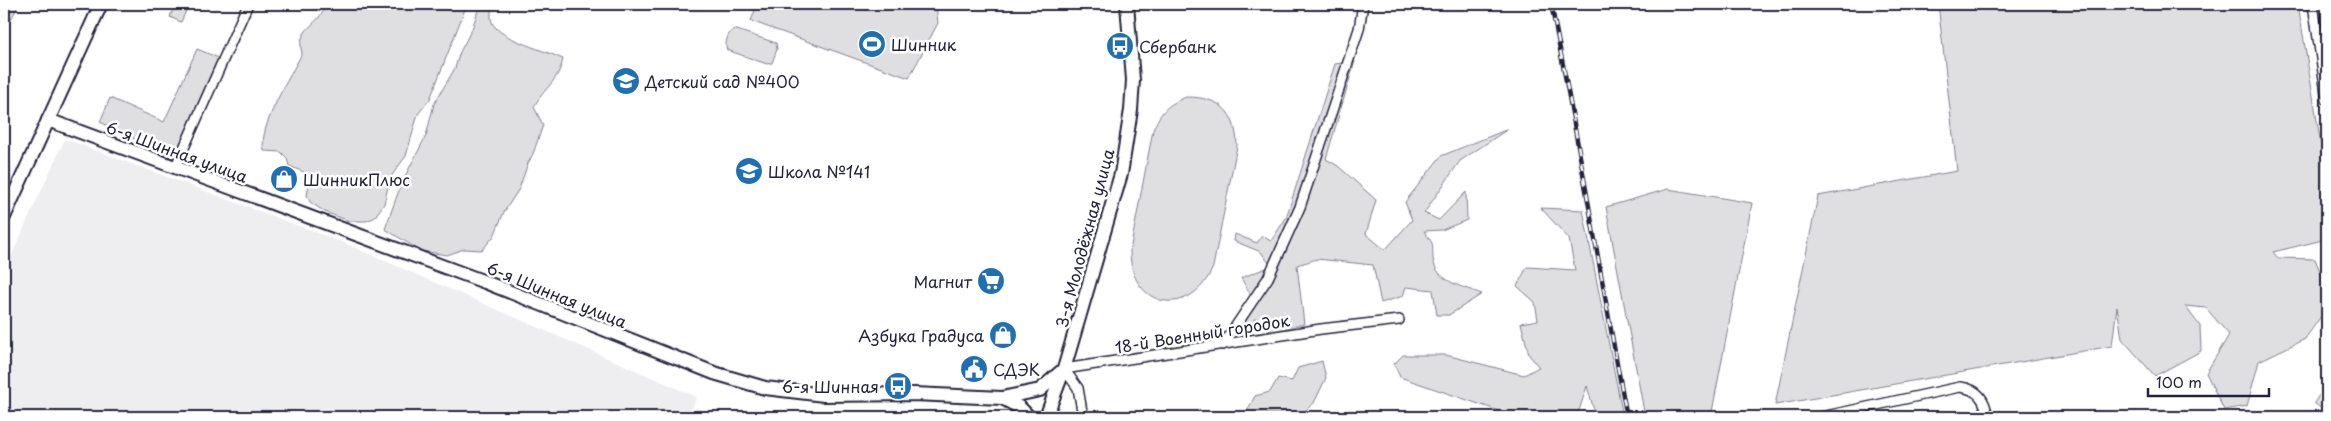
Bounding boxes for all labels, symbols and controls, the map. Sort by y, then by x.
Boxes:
sports icon: Шинник [857,29,887,59]
bus stop icon: Сбербанк [1105,31,1135,61]
place label: Шинник [891,32,957,56]
place label: Сбербанк [1139,34,1217,58]
school or university icon: Детский сад №400 [611,66,641,96]
place label: Детский сад №400 [644,69,799,93]
street label: 6-я Шинная улица [103,114,251,188]
street label: 3-я Молодёжная улица [1049,146,1119,330]
school or university icon: Школа №141 [734,156,764,186]
place label: Школа №141 [768,159,870,183]
shop icon: ШинникПлюс [269,164,299,194]
place label: ШинникПлюс [303,167,410,191]
street label: 6-я Шинная улица [483,255,631,333]
supermarket icon: Магнит [976,266,1006,296]
place label: Магнит [913,269,973,293]
street label: 18-й Военный городок [1113,307,1292,359]
shop icon: Азбука Градуса [988,320,1018,350]
place label: Азбука Градуса [858,323,984,347]
public building icon: СДЭК [959,354,989,384]
place label: СДЭК [993,357,1040,381]
scale bar [2148,366,2270,398]
text: 100 m [2156,370,2202,393]
bus stop icon: 6-я Шинная [883,371,913,401]
place label: 6-я Шинная [782,374,879,398]

